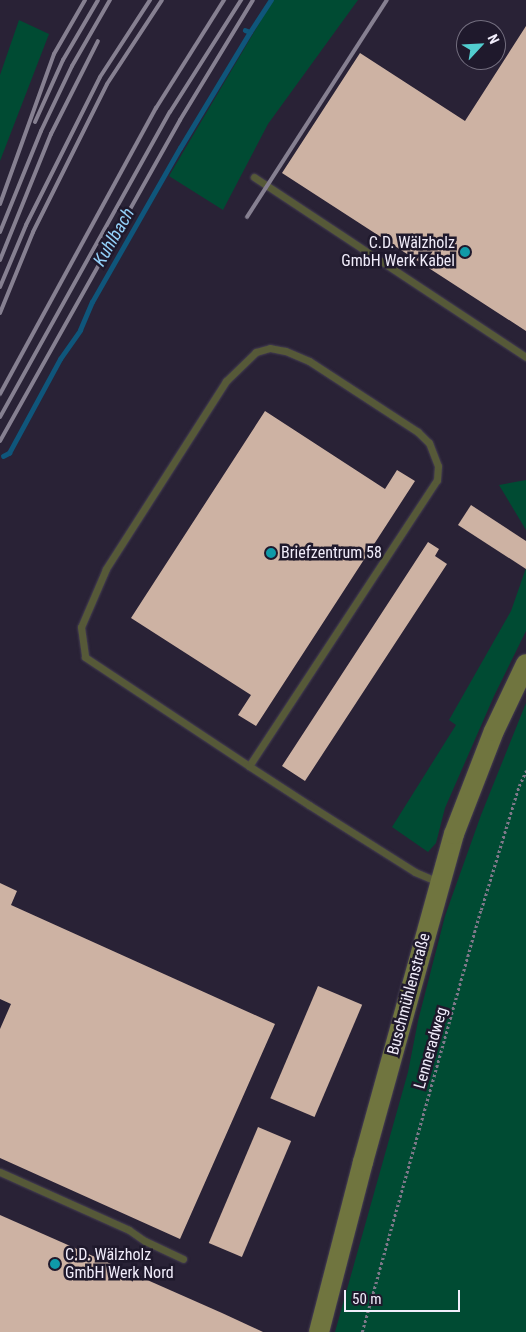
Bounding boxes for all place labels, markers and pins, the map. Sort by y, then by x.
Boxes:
place label: C.D. Wälzholz GmbH Werk Kabel [341,233,455,271]
marker: C.D. Wälzholz GmbH Werk Kabel [459,246,471,258]
place label: Briefzentrum 58 [281,543,382,563]
marker: Briefzentrum 58 [265,547,277,559]
place label: C.D. Wälzholz GmbH Werk Nord [65,1245,174,1283]
marker: C.D. Wälzholz GmbH Werk Nord [49,1258,61,1270]

